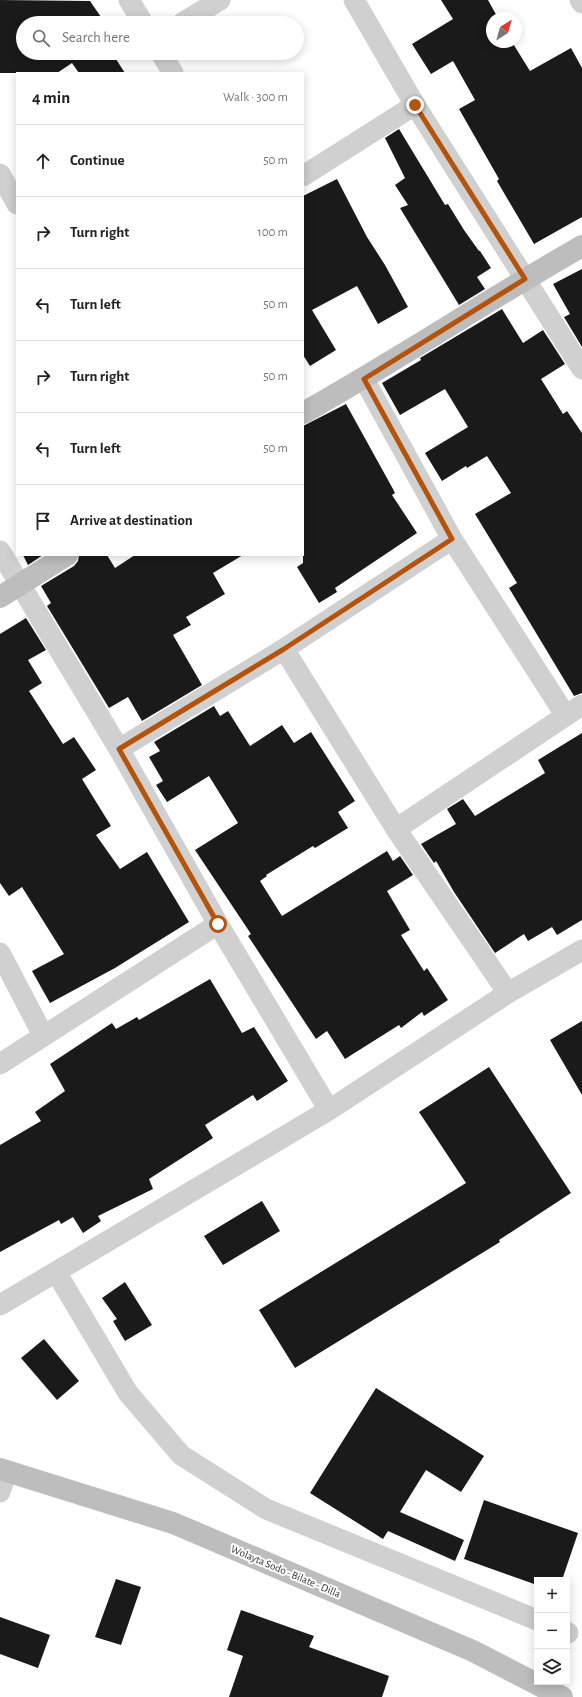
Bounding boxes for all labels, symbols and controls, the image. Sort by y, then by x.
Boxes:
north arrow [486,12,522,48]
search box [16,16,304,60]
icon: search [30,27,52,49]
text: Search here [62,30,130,45]
text: 4 min [32,89,70,106]
text: Walk · 300 m [223,91,288,104]
route end [406,96,424,114]
icon: ahead [32,150,54,172]
text: Continue [70,153,125,168]
text: 50 m [263,154,288,167]
icon: right [32,222,54,244]
text: Turn right [70,225,129,240]
text: 100 m [257,226,288,239]
icon: left [32,294,54,316]
text: Turn left [70,297,121,312]
text: 50 m [263,298,288,311]
icon: right [32,366,54,388]
text: Turn right [70,369,129,384]
text: 50 m [263,370,288,383]
icon: left [32,438,54,460]
text: Turn left [70,441,121,456]
text: 50 m [263,442,288,455]
icon: arrive [32,510,54,532]
text: Arrive at destination [70,513,193,528]
route start [209,915,227,933]
street label: Wolayta Sodo - Bilate - Dilla [229,1543,342,1600]
map controls [534,1577,570,1685]
button: + [534,1577,570,1613]
button: − [534,1613,570,1649]
button: layers [534,1649,570,1685]

